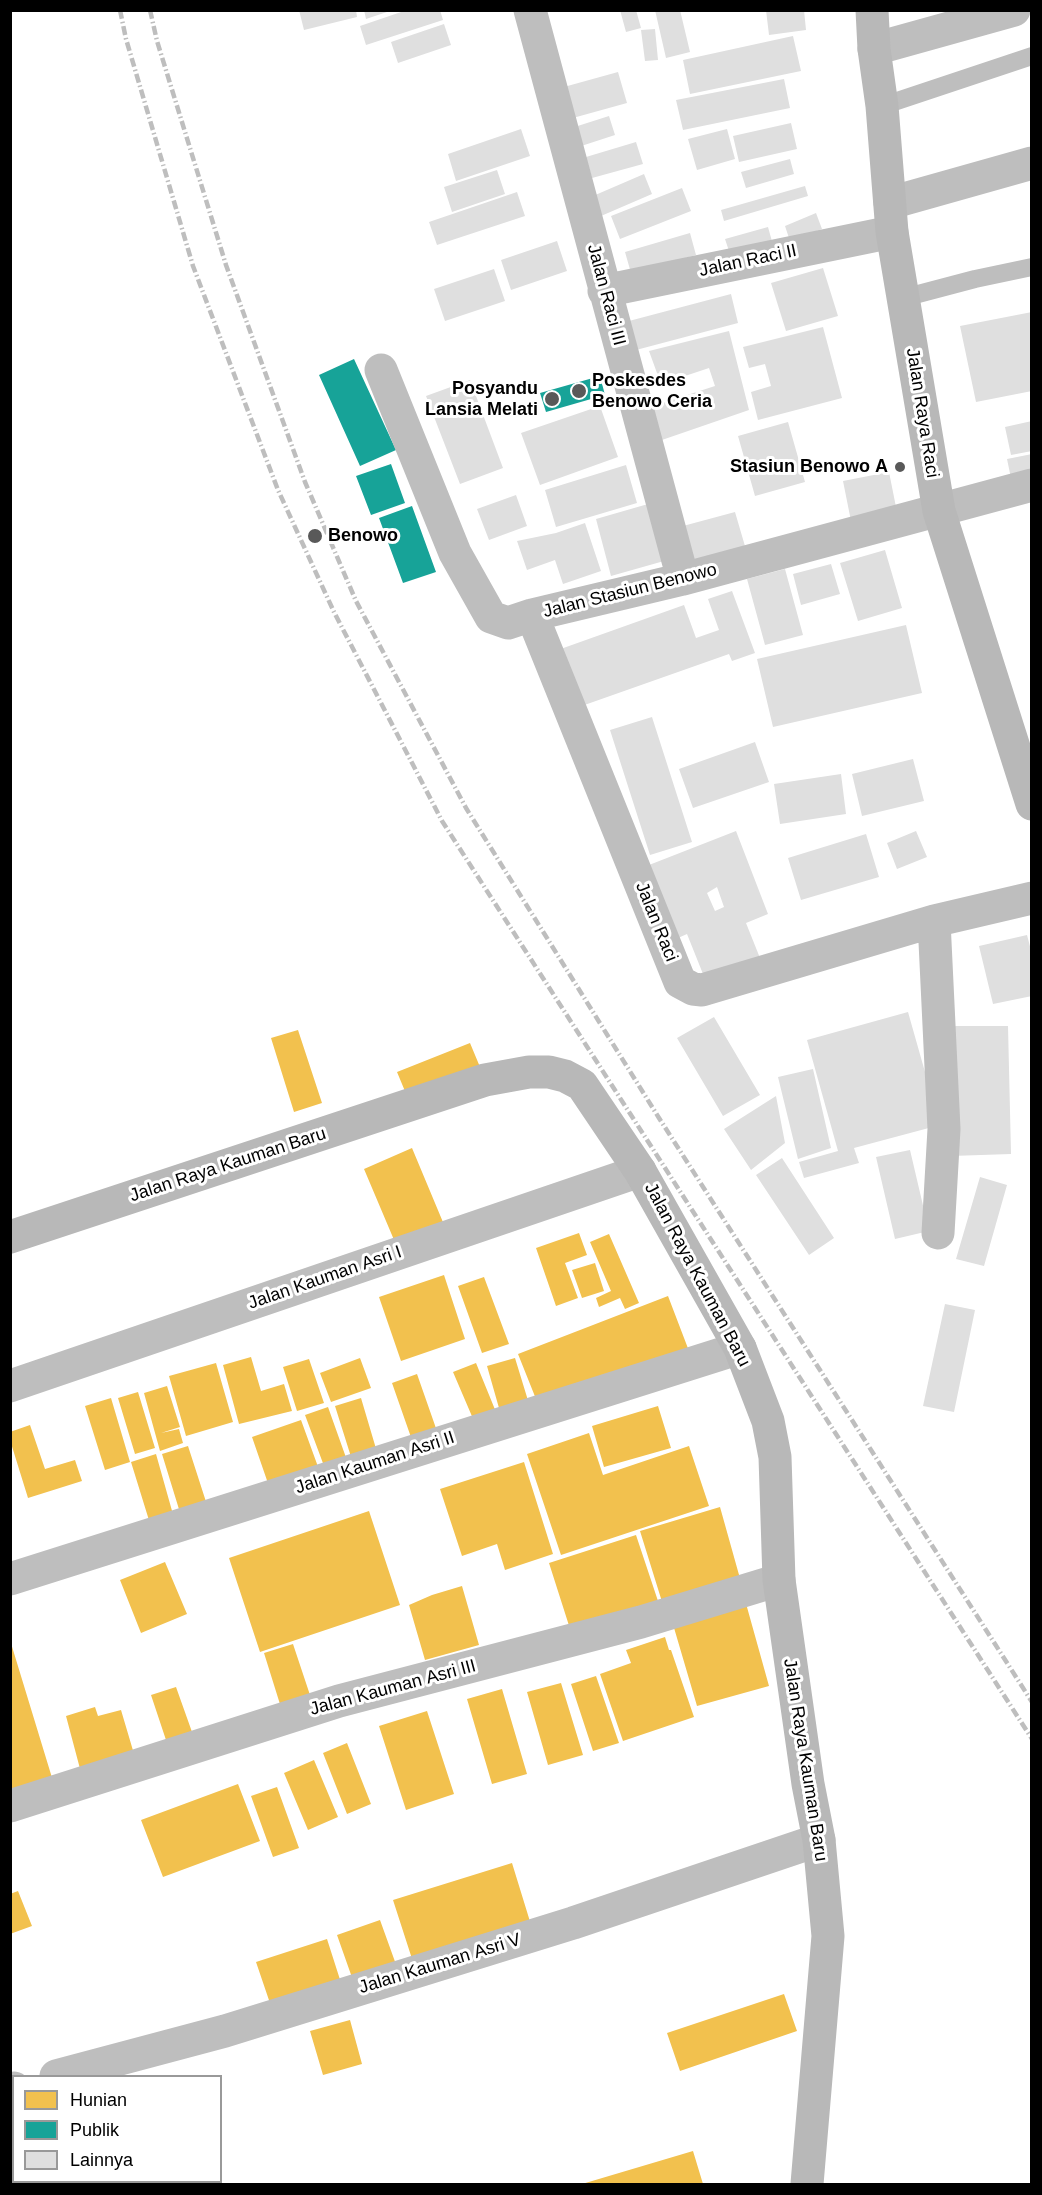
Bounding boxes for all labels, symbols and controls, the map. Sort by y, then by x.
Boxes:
street label: Jalan Raci II [697,240,799,282]
street label: Jalan Raci III [582,242,630,348]
street label: Jalan Raya Raci [901,347,943,479]
place label: Poskesdes Benowo Ceria [592,370,712,412]
place label: Posyandu Lansia Melati [425,378,538,420]
marker: Poskesdes Benowo Ceria [570,382,588,400]
marker: Posyandu Lansia Melati [543,390,561,408]
place label: Stasiun Benowo A [730,456,888,478]
marker: Stasiun Benowo A [893,460,907,474]
place label: Benowo [328,525,398,547]
marker: Benowo [306,527,324,545]
street label: Jalan Stasiun Benowo [541,559,719,623]
street label: Jalan Raci [630,879,682,965]
street label: Jalan Raya Kauman Baru [127,1123,329,1207]
street label: Jalan Raya Kauman Baru [639,1179,755,1371]
street label: Jalan Kauman Asri I [245,1242,405,1314]
street label: Jalan Kauman Asri II [293,1427,457,1499]
street label: Jalan Kauman Asri III [308,1655,478,1721]
street label: Jalan Raya Kauman Baru [778,1657,832,1863]
street label: Jalan Kauman Asri V [356,1929,524,1999]
legend [12,2075,222,2183]
text: Hunian [70,2090,127,2110]
text: Publik [70,2120,119,2140]
text: Lainnya [70,2150,133,2170]

